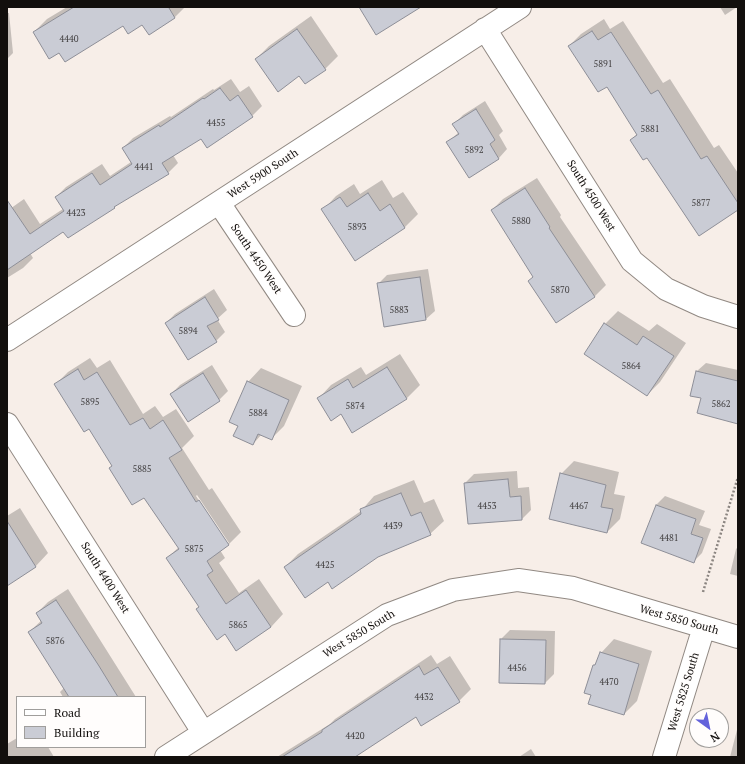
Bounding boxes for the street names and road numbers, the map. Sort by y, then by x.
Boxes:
street label: West 5900 South [225,146,301,202]
street label: South 4500 West [564,158,618,234]
street label: South 4450 West [228,221,284,297]
street label: South 4400 West [78,540,132,616]
street label: West 5850 South [638,602,720,638]
street label: West 5850 South [321,607,397,661]
street label: West 5825 South [666,651,702,733]

